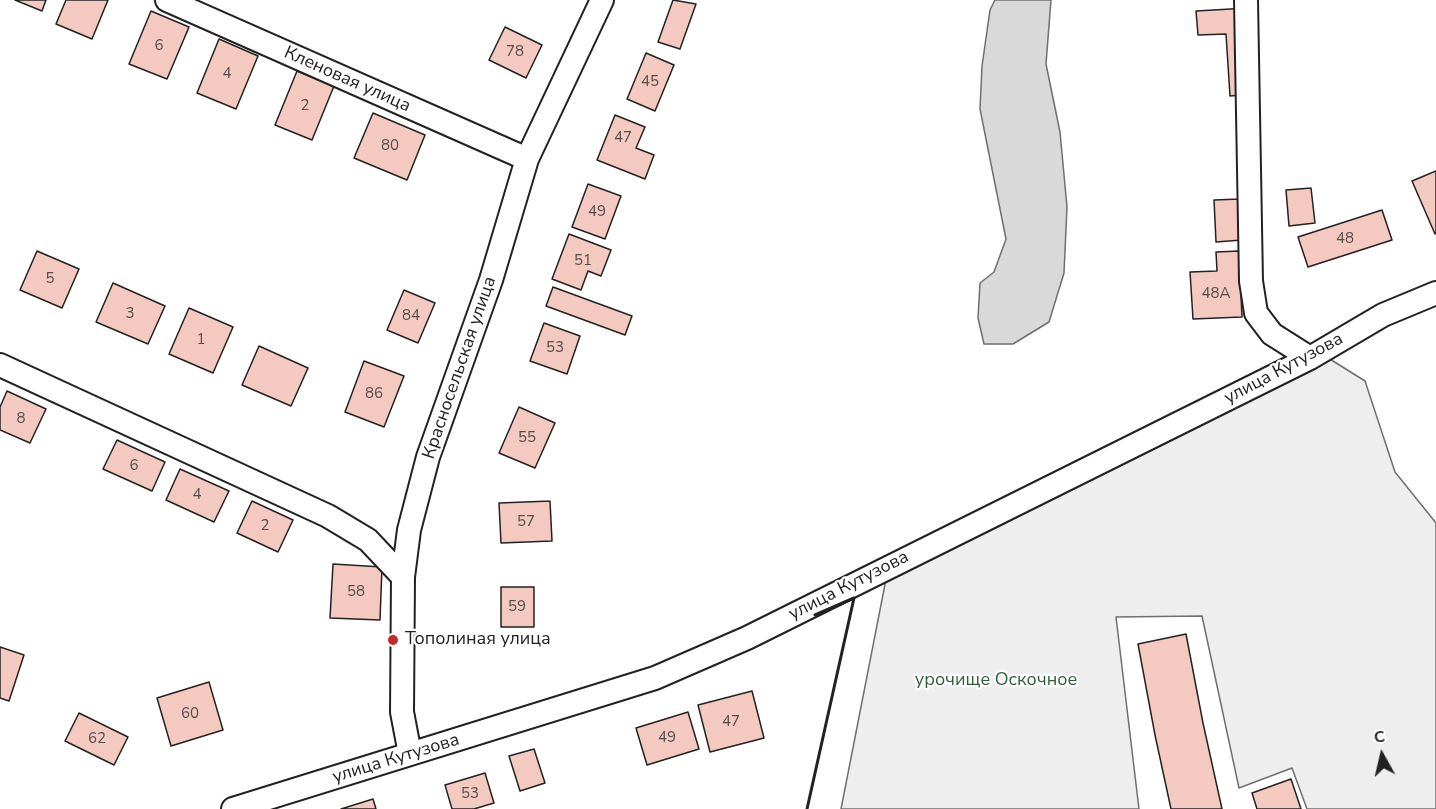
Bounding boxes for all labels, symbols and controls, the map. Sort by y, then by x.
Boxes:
house number: 6 [155,37,163,55]
street label: Кленовая улица [280,42,414,118]
house number: 78 [506,43,524,61]
house number: 4 [223,65,231,83]
house number: 45 [641,73,659,91]
house number: 2 [301,97,309,115]
house number: 47 [614,129,632,147]
house number: 80 [381,137,399,155]
house number: 49 [588,203,606,221]
house number: 48 [1336,230,1354,248]
house number: 51 [574,252,592,270]
house number: 5 [46,270,54,288]
street label: Красносельская улица [419,274,501,462]
house number: 48А [1202,285,1230,303]
house number: 3 [126,305,134,323]
house number: 84 [402,307,420,325]
street label: улица Кутузова [1221,329,1347,409]
house number: 1 [197,331,205,349]
house number: 53 [546,339,564,357]
house number: 86 [365,385,383,403]
house number: 8 [17,410,25,428]
house number: 55 [518,429,536,447]
house number: 6 [130,457,138,475]
house number: 4 [193,486,201,504]
house number: 57 [517,513,535,531]
house number: 2 [261,517,269,535]
street label: улица Кутузова [785,547,913,625]
house number: 58 [347,583,365,601]
house number: 59 [508,598,526,616]
place label: Тополиная улица [405,629,551,651]
marker: Тополиная улица [386,633,400,647]
park label: урочище Оскочное [915,670,1077,692]
house number: 60 [181,705,199,723]
house number: 47 [722,713,740,731]
north arrow [1352,725,1412,785]
text: С [1373,726,1386,749]
street label: улица Кутузова [330,729,462,789]
house number: 49 [658,729,676,747]
house number: 62 [88,730,106,748]
house number: 53 [461,785,479,803]

